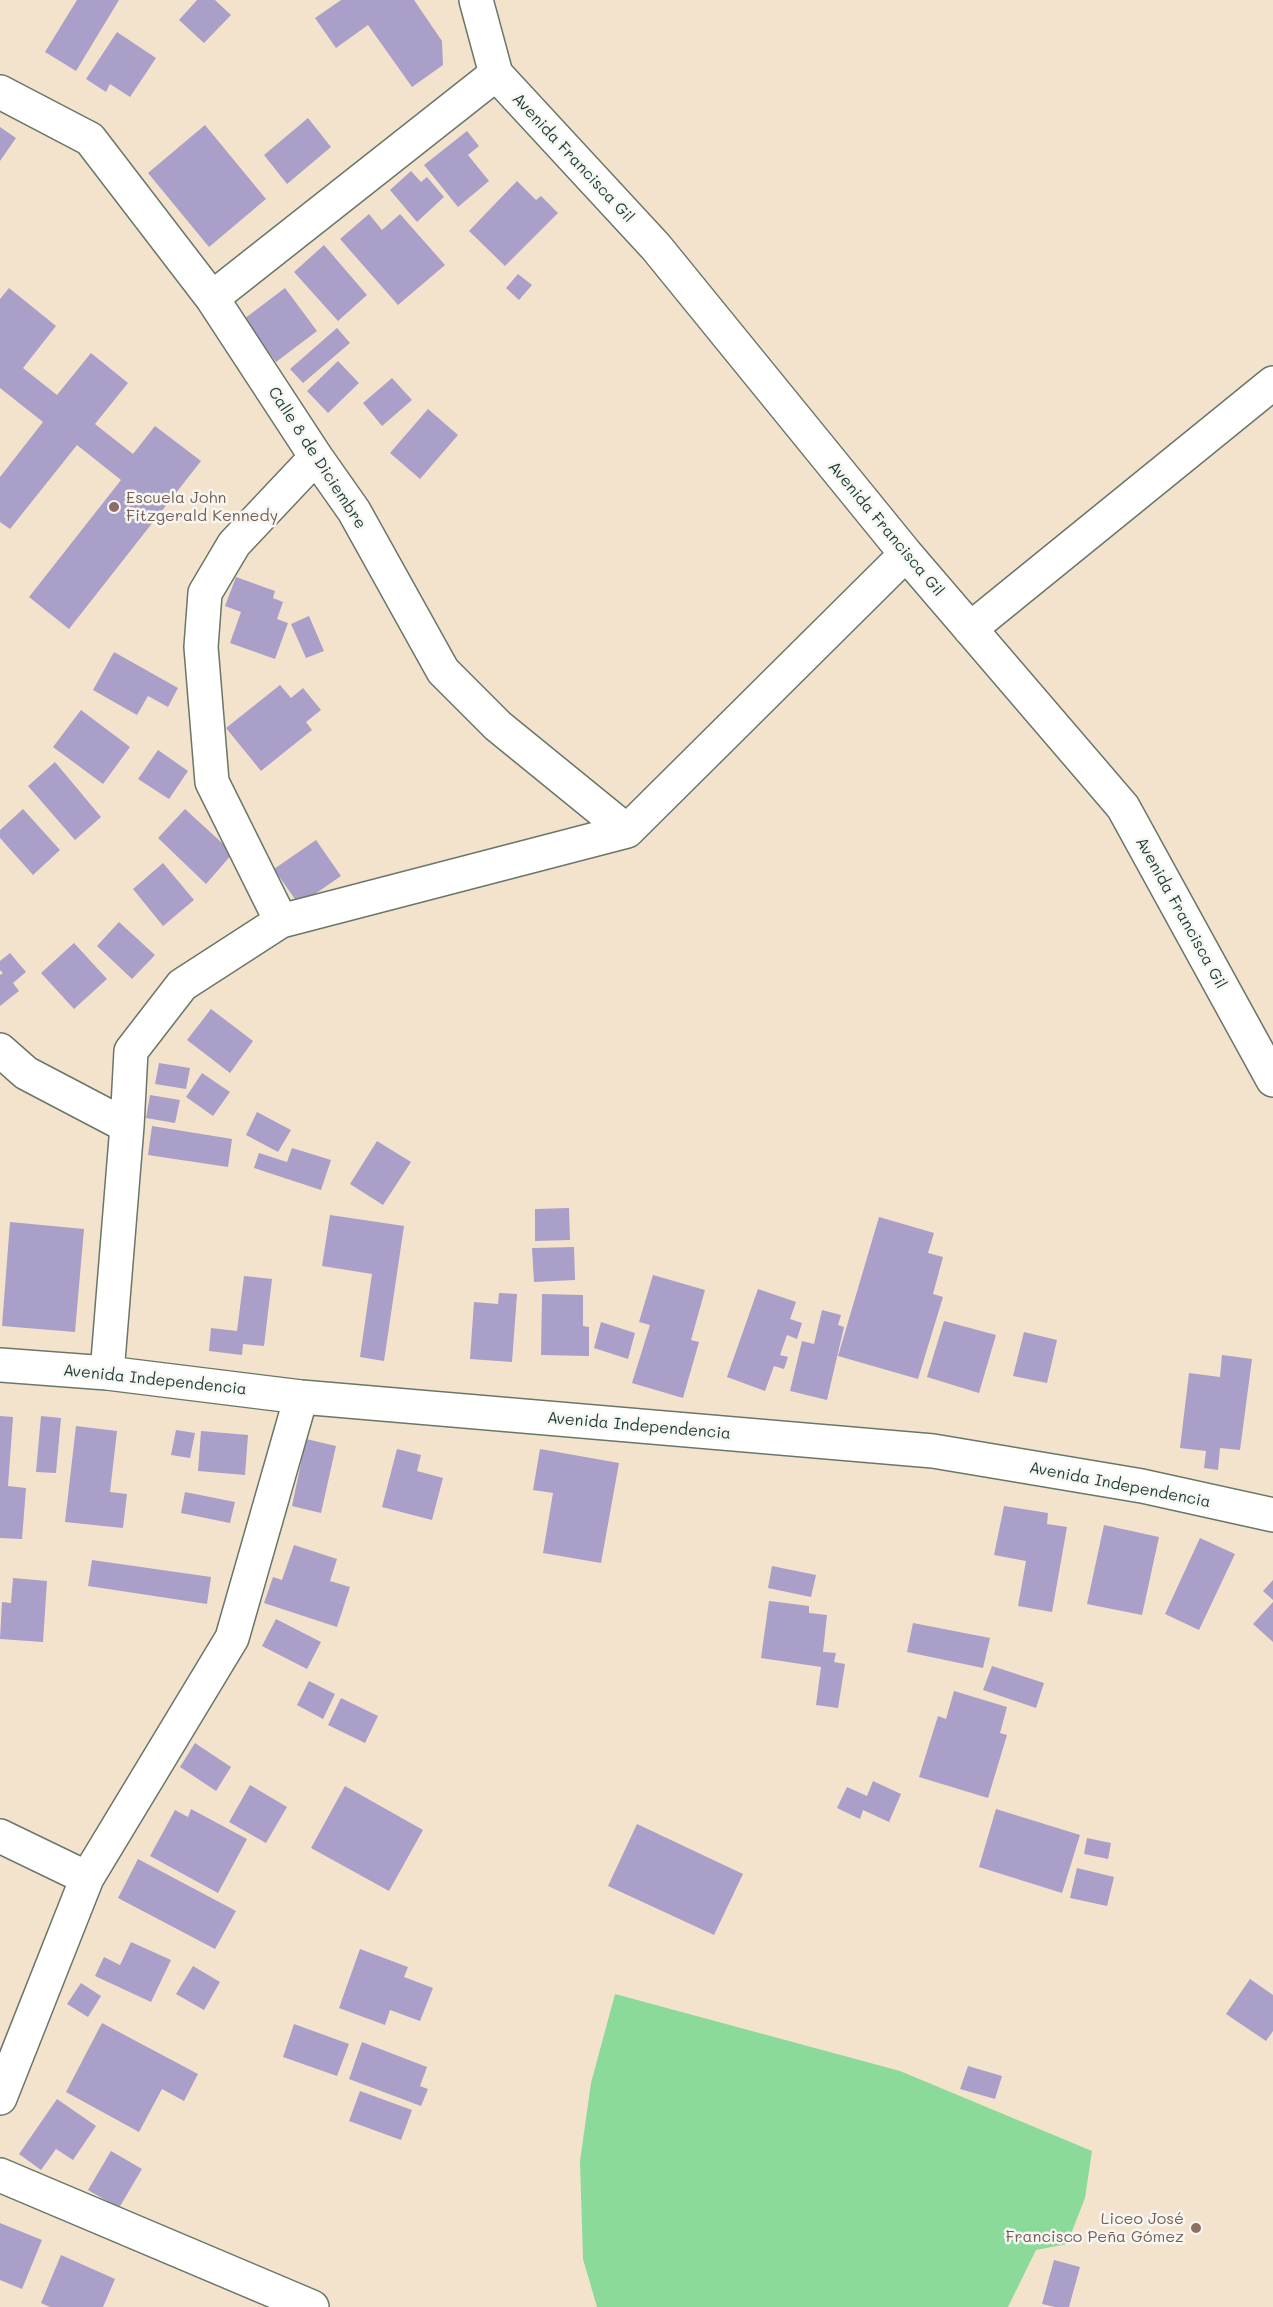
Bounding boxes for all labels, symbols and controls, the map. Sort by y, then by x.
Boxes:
street label: Avenida Francisca Gil [508,89,638,227]
street label: Calle 8 de Diciembre [264,383,370,533]
street label: Avenida Francisca Gil [824,458,948,600]
place label: Escuela John Fitzgerald Kennedy [126,488,278,526]
marker: Escuela John Fitzgerald Kennedy [107,500,121,514]
street label: Avenida Francisca Gil [1131,834,1231,992]
street label: Avenida Independencia [62,1361,248,1399]
street label: Avenida Independencia [546,1408,732,1444]
street label: Avenida Independencia [1028,1458,1212,1512]
place label: Liceo José Francisco Peña Gómez [1006,2209,1184,2247]
marker: Liceo José Francisco Peña Gómez [1189,2221,1203,2235]

